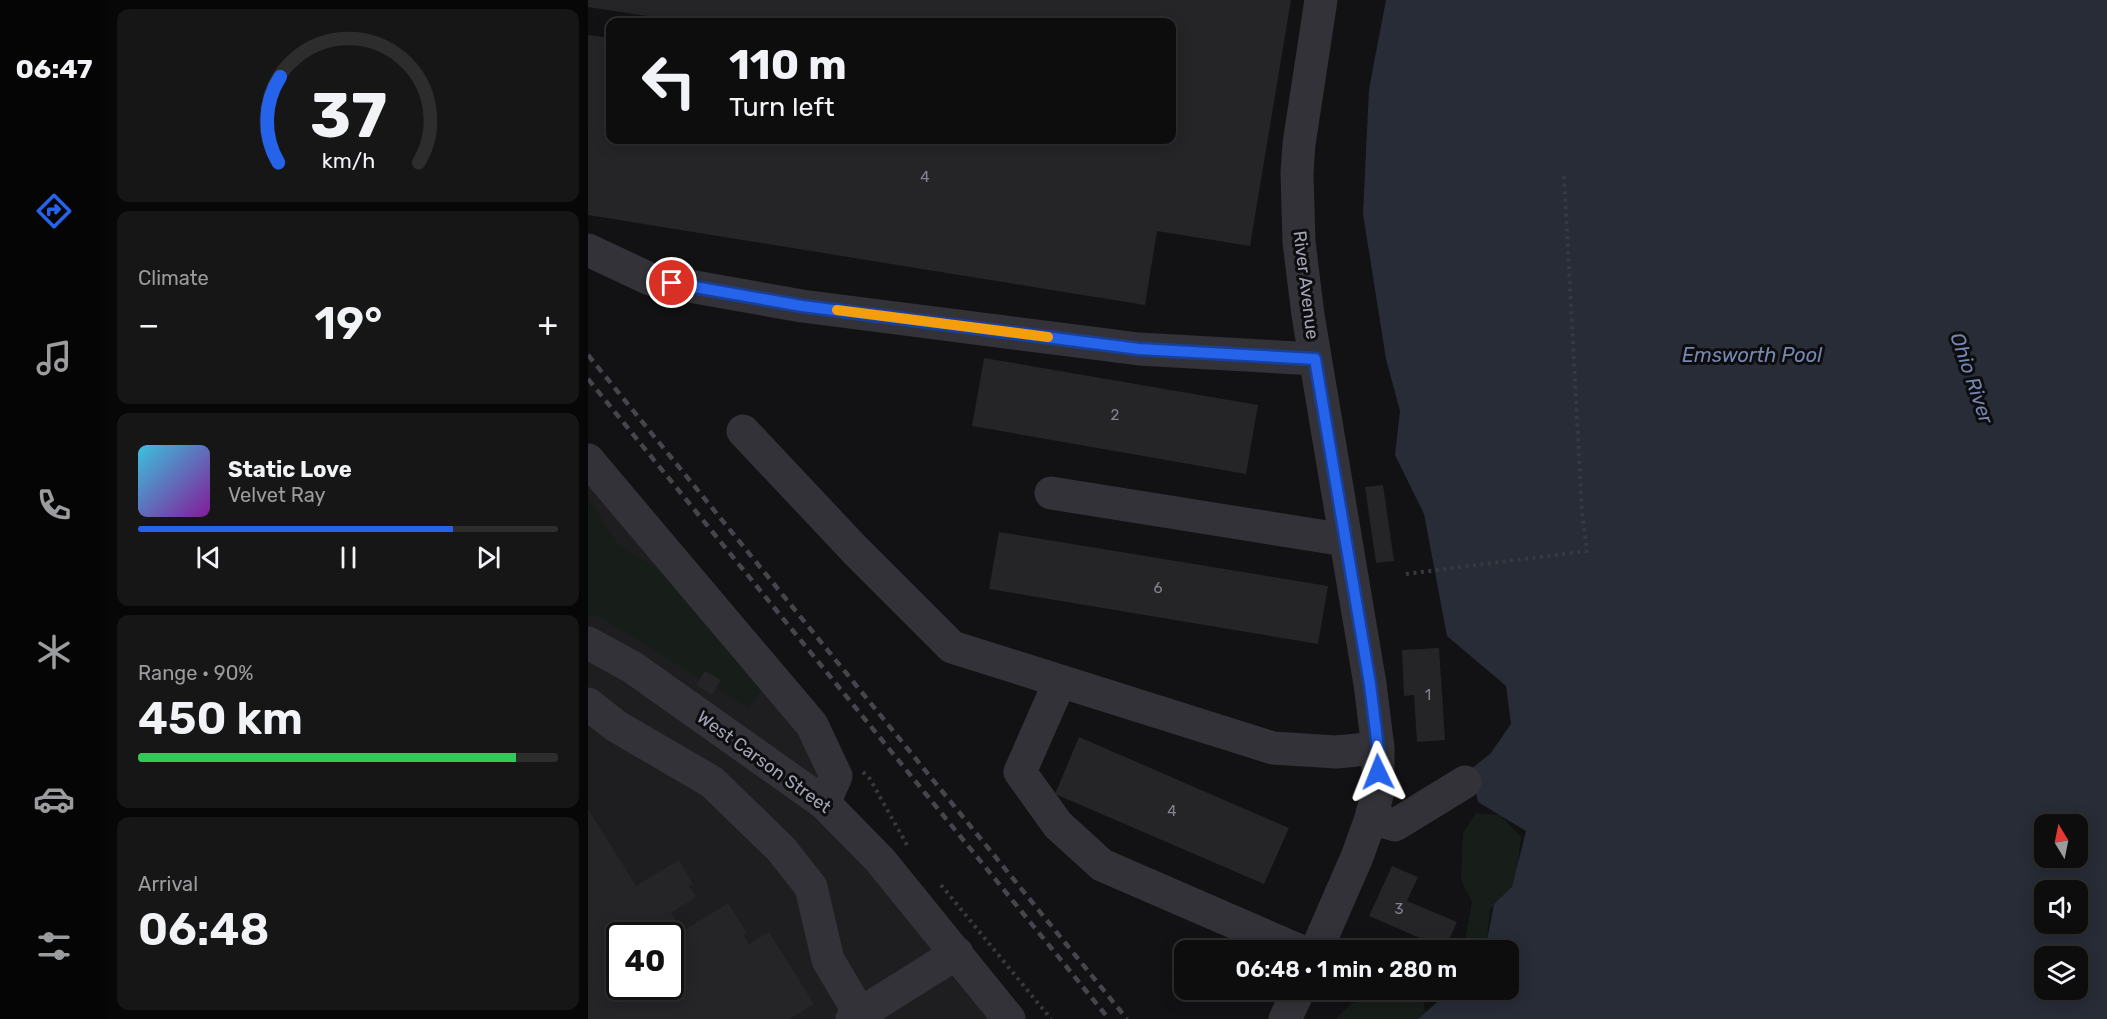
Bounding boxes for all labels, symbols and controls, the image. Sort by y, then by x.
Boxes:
text: 110 m [729,40,847,90]
icon: left [630,42,708,120]
text: 06:47 [15,53,93,85]
text: 37 [310,79,386,153]
text: Turn left [729,91,834,123]
text: km/h [321,148,375,173]
house number: 4 [920,168,930,186]
icon: directions [33,190,75,232]
street label: River Avenue [1288,229,1324,341]
pin [646,257,697,308]
text: Climate [138,266,209,290]
icon: arrive [655,266,688,299]
text: 19° [314,297,382,350]
text: − [138,305,159,344]
text: + [537,305,558,344]
water label: Ohio River [1945,329,1999,428]
icon: music [33,337,75,379]
water label: Emsworth Pool [1682,343,1823,367]
house number: 2 [1111,406,1120,424]
text: Static Love [228,456,352,483]
text: Velvet Ray [228,483,326,507]
icon: phone [33,484,75,526]
icon: previous [192,541,225,574]
icon: pause [332,541,365,574]
icon: next [472,541,505,574]
house number: 6 [1153,579,1163,597]
icon: climate [33,631,75,673]
text: Range · 90% [138,661,254,685]
house number: 1 [1425,686,1431,704]
text: 450 km [138,692,303,745]
street label: West Carson Street [693,706,835,818]
position arrow [1346,740,1410,804]
icon: car [33,778,75,820]
house number: 4 [1167,802,1177,820]
north arrow [2034,814,2088,868]
map controls [2034,814,2088,1000]
text: Arrival [138,872,198,896]
button: sound [2034,880,2088,934]
house number: 3 [1394,900,1404,918]
text: 06:48 [138,903,270,956]
speed limit sign: 40 [606,922,684,1000]
icon: filters [33,925,75,967]
button: layers [2034,946,2088,1000]
text: 06:48 · 1 min · 280 m [1236,956,1457,983]

